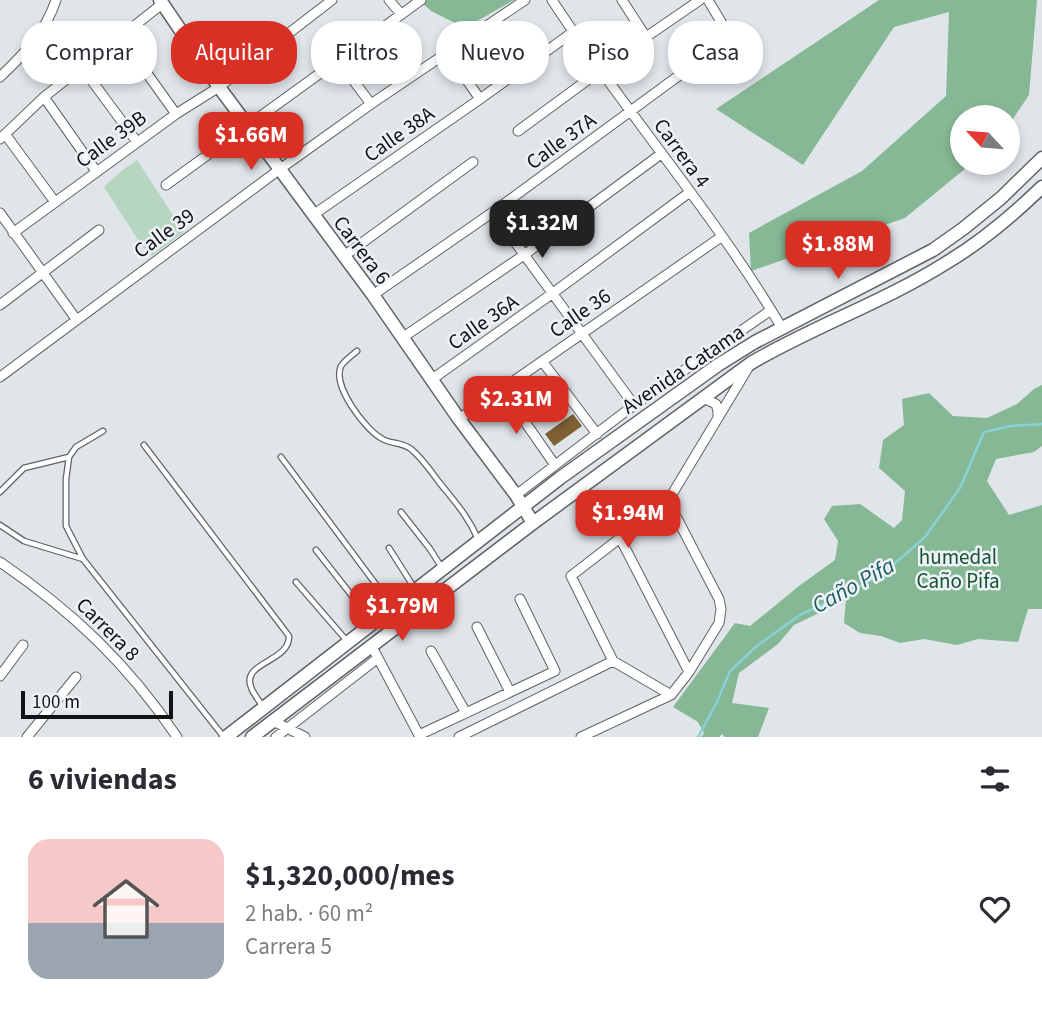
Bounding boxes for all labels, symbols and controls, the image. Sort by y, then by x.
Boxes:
chip: Comprar [21,21,157,84]
chip: Alquilar [171,21,297,84]
chip: Filtros [311,21,422,84]
chip: Nuevo [436,21,549,84]
chip: Piso [563,21,654,84]
chip: Casa [668,21,763,84]
street label: Calle 38A [358,98,441,169]
street label: Calle 39B [69,103,153,175]
street label: Calle 37A [520,105,603,177]
north arrow [950,105,1020,175]
map controls [950,105,1020,175]
street label: Carrera 4 [647,112,717,194]
pin: $1.66M [194,113,308,172]
text: $1.66M [214,118,288,151]
street label: Calle 39 [127,201,201,265]
pin: $1.32M [485,201,599,260]
text: $1.32M [505,206,579,239]
street label: Carrera 6 [326,209,398,291]
pin: $1.88M [781,222,895,281]
text: $1.88M [801,227,875,260]
street label: Calle 36 [543,281,617,345]
street label: Calle 36A [442,286,525,357]
street label: Avenida Catama [616,317,750,421]
pin: $2.31M [459,376,573,436]
text: $2.31M [479,382,553,415]
pin: $1.94M [571,490,685,550]
text: $1.94M [591,496,665,529]
park label: humedal Caño Pifa [917,542,1000,596]
water label: Caño Pifa [806,549,901,622]
pin: $1.79M [345,584,459,643]
text: $1.79M [365,589,439,622]
street label: Carrera 8 [69,590,147,668]
scale bar [21,688,173,720]
text: 100 m [32,689,80,716]
text: 6 viviendas [28,758,177,801]
icon: filters [976,760,1014,798]
text: $1,320,000/mes [245,854,454,897]
icon: home [84,867,168,951]
icon: heart [976,890,1014,928]
text: 2 hab. · 60 m² [245,897,373,930]
text: Carrera 5 [245,930,332,963]

